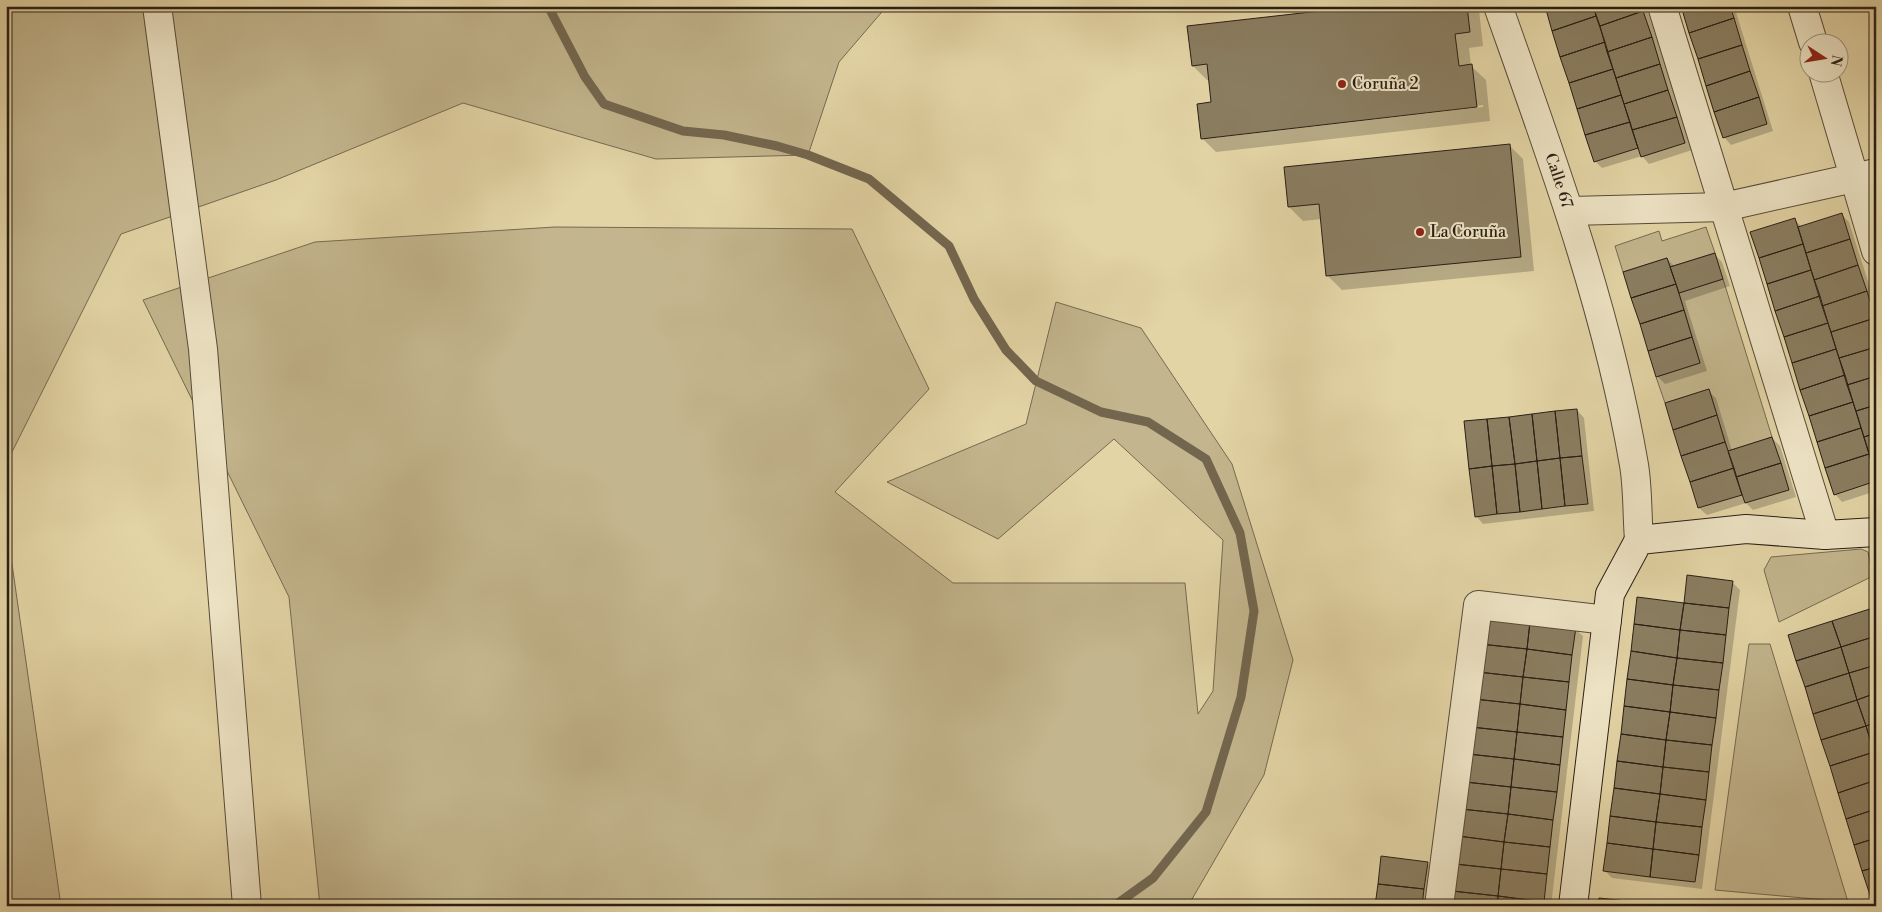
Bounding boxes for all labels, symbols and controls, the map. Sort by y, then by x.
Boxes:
north arrow [1800,32,1850,82]
text: N [1826,53,1846,68]
place label: Coruña 2 [1352,74,1419,94]
marker: Coruña 2 [1336,78,1348,90]
street label: Calle 67 [1540,150,1577,211]
place label: La Coruña [1430,222,1507,242]
marker: La Coruña [1414,226,1426,238]

